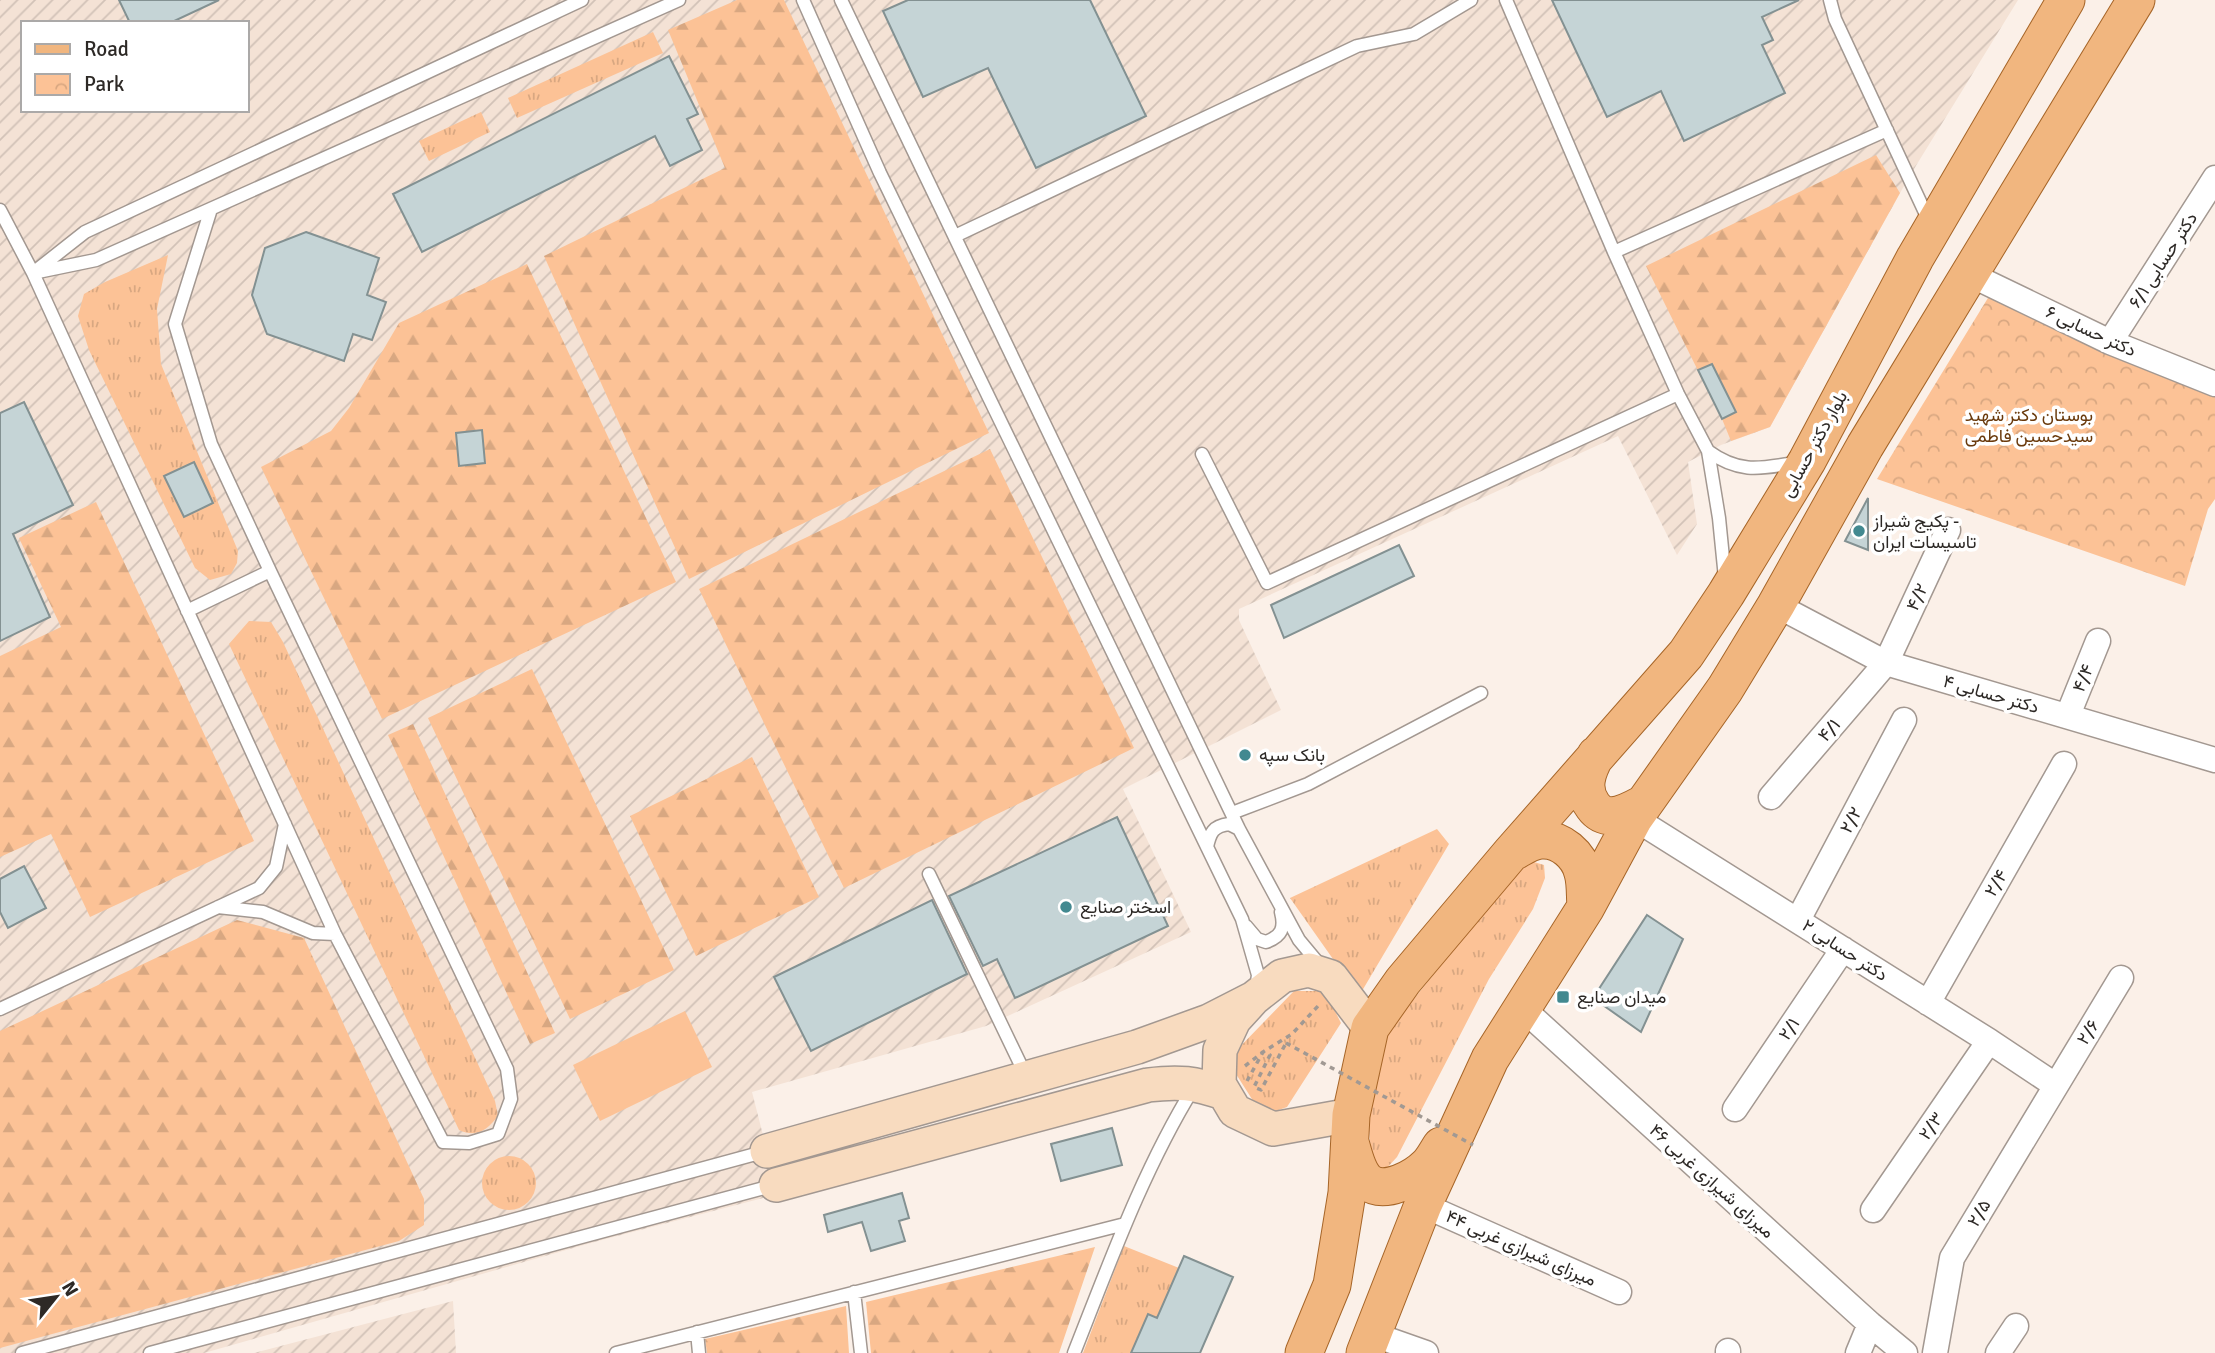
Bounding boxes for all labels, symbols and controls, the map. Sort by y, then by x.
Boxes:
legend [21,21,248,112]
text: Road [84,36,129,62]
text: Park [84,71,125,97]
street label: ۶/۱ دکتر حسابی [2124,208,2202,312]
street label: ۶ دکتر حسابی [2042,301,2140,361]
street label: بلوار دکتر حسابی [1776,387,1852,501]
park label: بوستان دکتر شهید سیدحسین فاطمی [1965,404,2093,447]
place label: پکیج شیراز - تاسیسات ایران [1872,510,1977,553]
marker: پکیج شیراز - تاسیسات ایران [1851,523,1867,539]
street label: ۴/۲ [1901,580,1933,614]
street label: ۴/۴ [2068,661,2098,695]
street label: دکتر حسابی ۴ [1941,670,2041,718]
street label: ۴/۱ [1813,714,1845,746]
place label: بانک سپه [1259,744,1325,767]
marker: بانک سپه [1237,747,1253,763]
street label: ۲/۲ [1835,803,1867,837]
street label: ۲/۴ [1980,866,2012,900]
place label: اسختر صنایع [1080,896,1171,919]
marker: اسختر صنایع [1058,899,1074,915]
street label: دکتر حسابی ۲ [1798,914,1892,986]
place label: میدان صنایع [1577,986,1666,1009]
marker: میدان صنایع [1555,989,1571,1005]
street label: ۲/۱ [1774,1014,1804,1044]
street label: ۲/۶ [2072,1015,2104,1049]
street label: ۲/۳ [1914,1108,1948,1144]
street label: میرزای شیرازی غربی ۴۶ [1645,1119,1779,1243]
street label: ۲/۵ [1962,1195,1996,1231]
street label: میرزای شیرازی غربی ۴۴ [1442,1205,1600,1291]
north arrow [21,1262,91,1332]
text: N [56,1277,84,1301]

